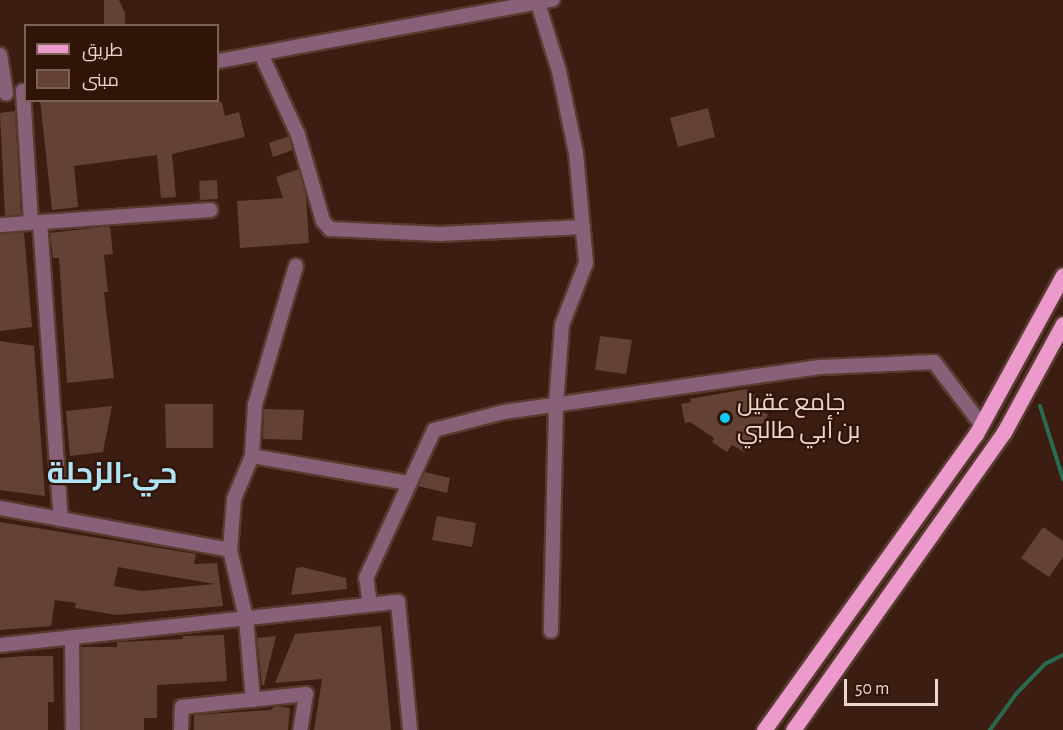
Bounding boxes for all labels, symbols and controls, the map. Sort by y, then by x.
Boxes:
legend [24,24,219,102]
text: طريق [82,42,123,60]
text: مبنى [82,72,119,90]
place label: جامع عقيل بن أبي طالبي [737,390,860,446]
marker: جامع عقيل بن أبي طالبي [718,411,732,425]
district label: حي-الزحلة [47,456,177,492]
scale bar [847,667,942,705]
text: 50 m [855,680,889,698]

